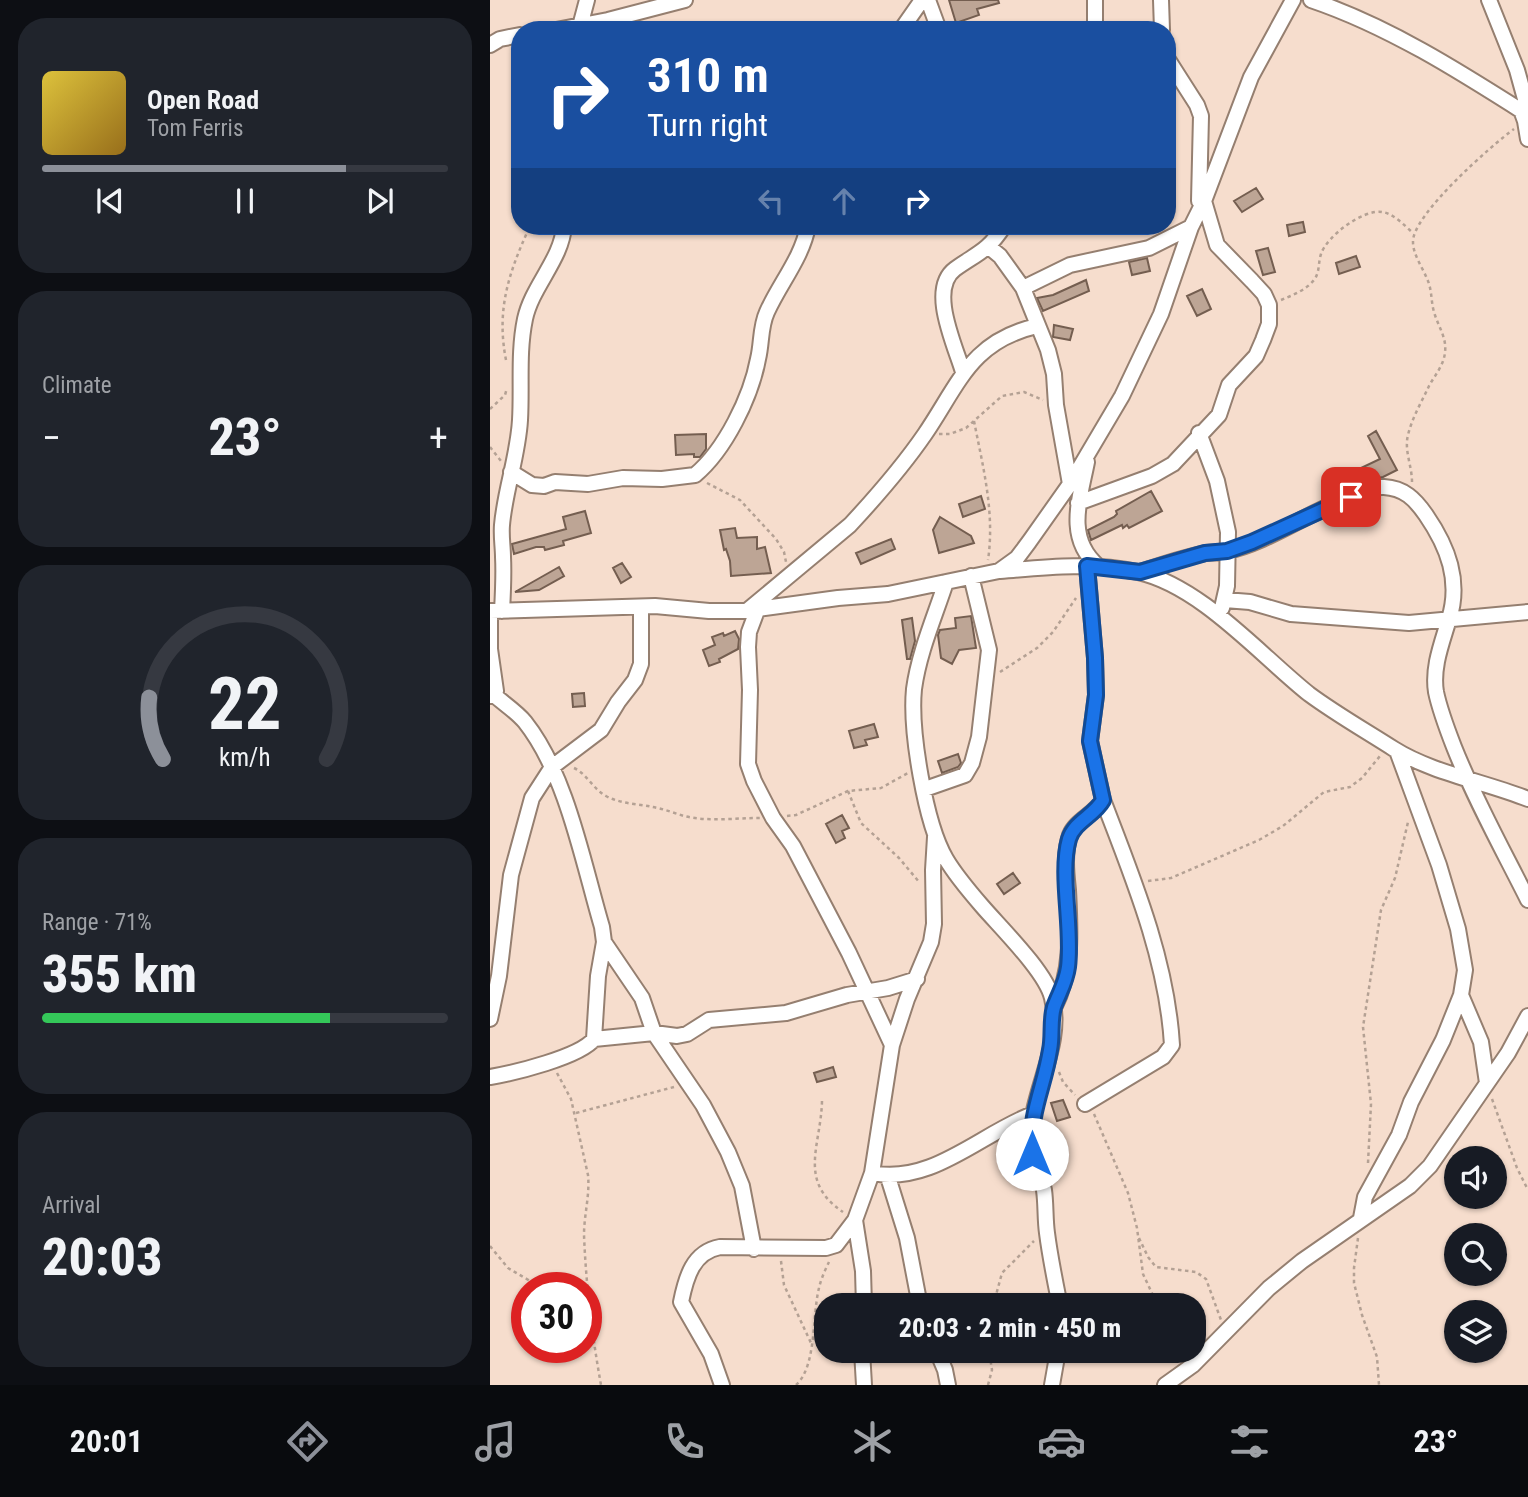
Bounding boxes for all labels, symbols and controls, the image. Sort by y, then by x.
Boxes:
text: 310 m [647,47,769,104]
icon: right [532,49,623,140]
text: Open Road [147,85,259,115]
text: Turn right [647,106,768,144]
text: Tom Ferris [147,115,243,142]
icon: previous [91,182,129,220]
icon: pause [226,182,264,220]
icon: next [361,182,399,220]
icon: left [752,182,790,220]
icon: ahead [825,182,863,220]
icon: right [898,182,936,220]
text: Climate [42,372,112,399]
text: 23° [208,407,282,468]
text: − [42,416,61,460]
text: + [429,416,448,460]
pin [1321,467,1381,527]
icon: arrive [1332,478,1370,516]
text: 22 [208,661,282,747]
text: km/h [219,742,271,771]
text: Range · 71% [42,909,152,936]
text: 355 km [42,944,197,1005]
position arrow [995,1117,1069,1191]
map controls [1444,1146,1507,1363]
button: sound [1444,1146,1507,1209]
text: Arrival [42,1192,101,1219]
button: search [1444,1223,1507,1286]
text: 20:03 [42,1227,162,1288]
speed limit sign: 30 [511,1272,602,1363]
button: layers [1444,1300,1507,1363]
text: 20:03 · 2 min · 450 m [899,1313,1121,1343]
icon: directions [283,1417,332,1466]
icon: music [471,1417,520,1466]
icon: phone [660,1417,709,1466]
icon: climate [848,1417,897,1466]
icon: car [1037,1417,1086,1466]
icon: filters [1225,1417,1274,1466]
text: 20:01 [70,1422,143,1460]
text: 23° [1413,1422,1458,1460]

